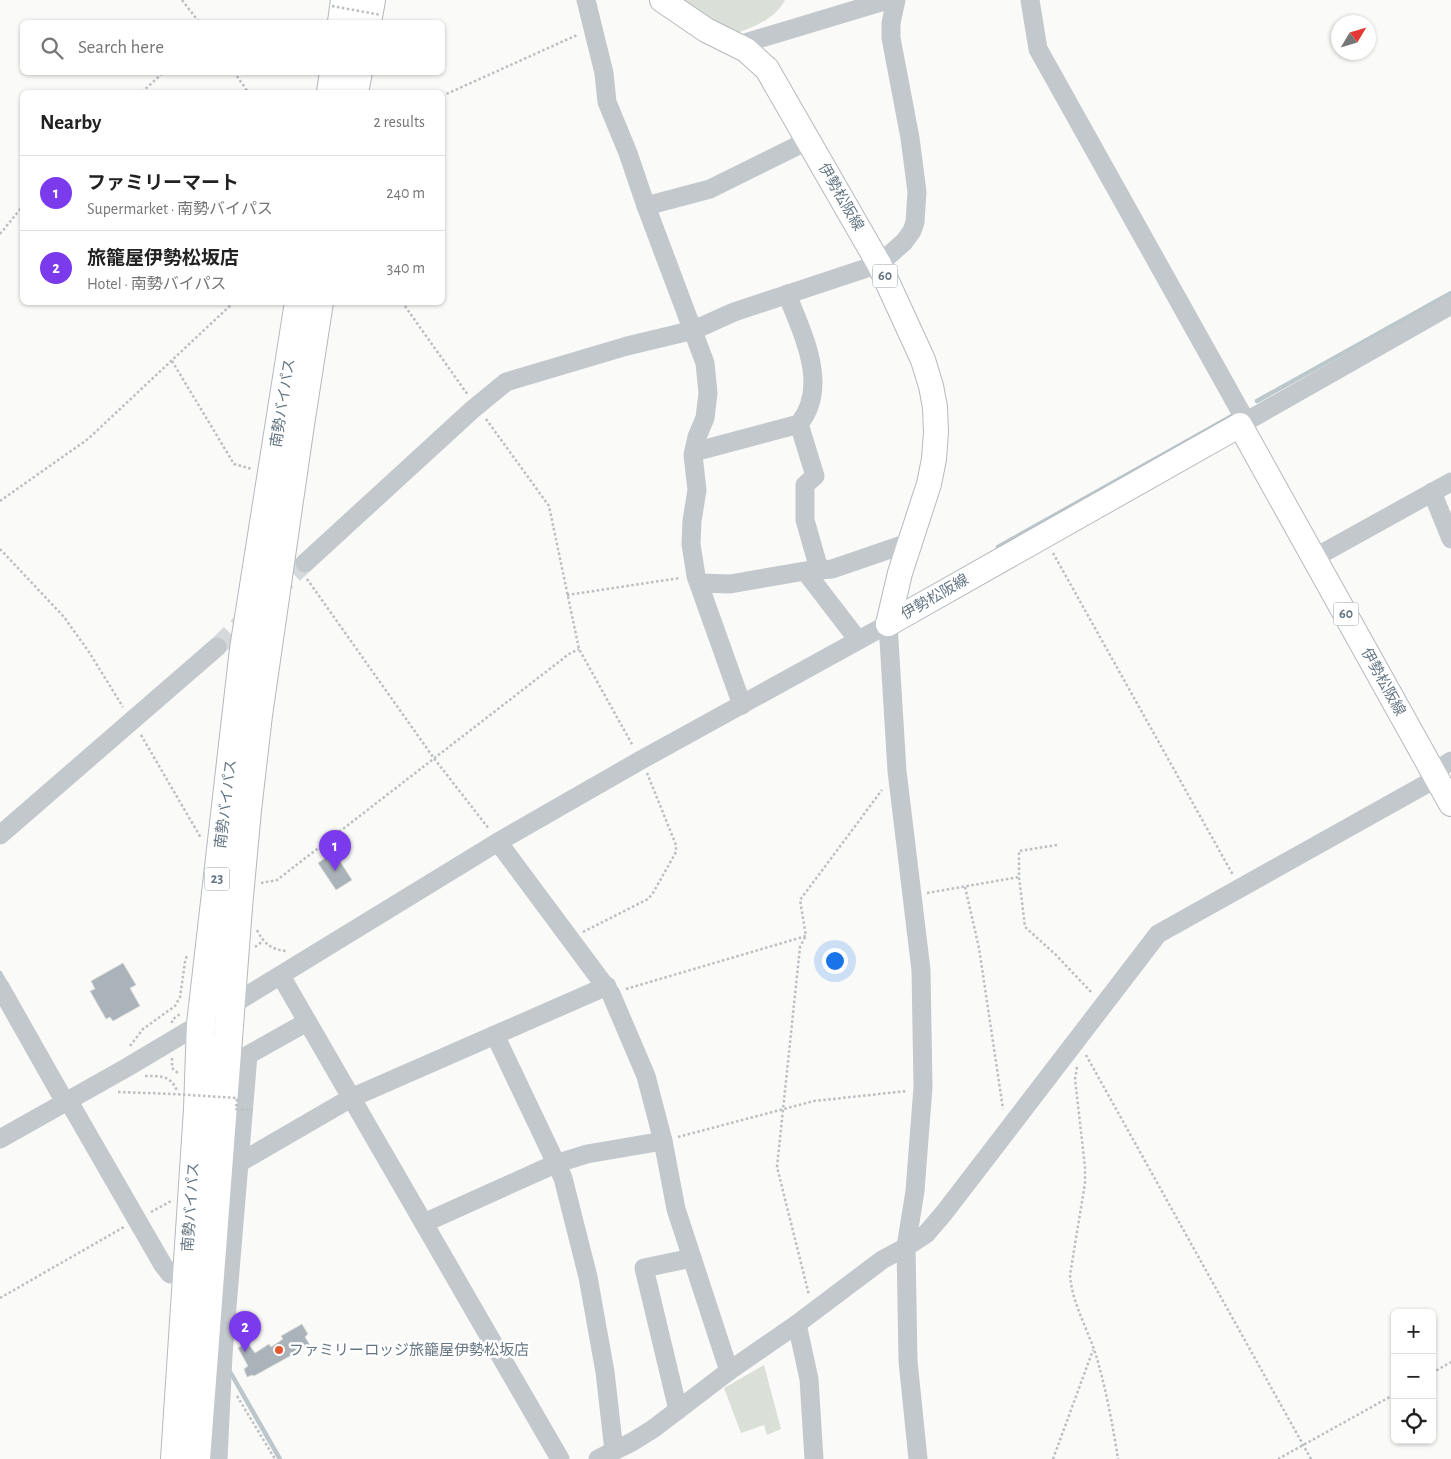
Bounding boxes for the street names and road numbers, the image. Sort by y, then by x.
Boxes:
street label: 伊勢松阪線 [816,160,867,233]
road number: 60 [872,264,898,288]
street label: 南勢バイパス [268,357,297,448]
street label: 伊勢松阪線 [898,571,971,622]
road number: 60 [1334,602,1358,626]
street label: 伊勢松阪線 [1358,645,1409,718]
street label: 南勢バイパス [212,758,239,849]
road number: 23 [204,868,230,891]
street label: 南勢バイパス [179,1162,202,1252]

